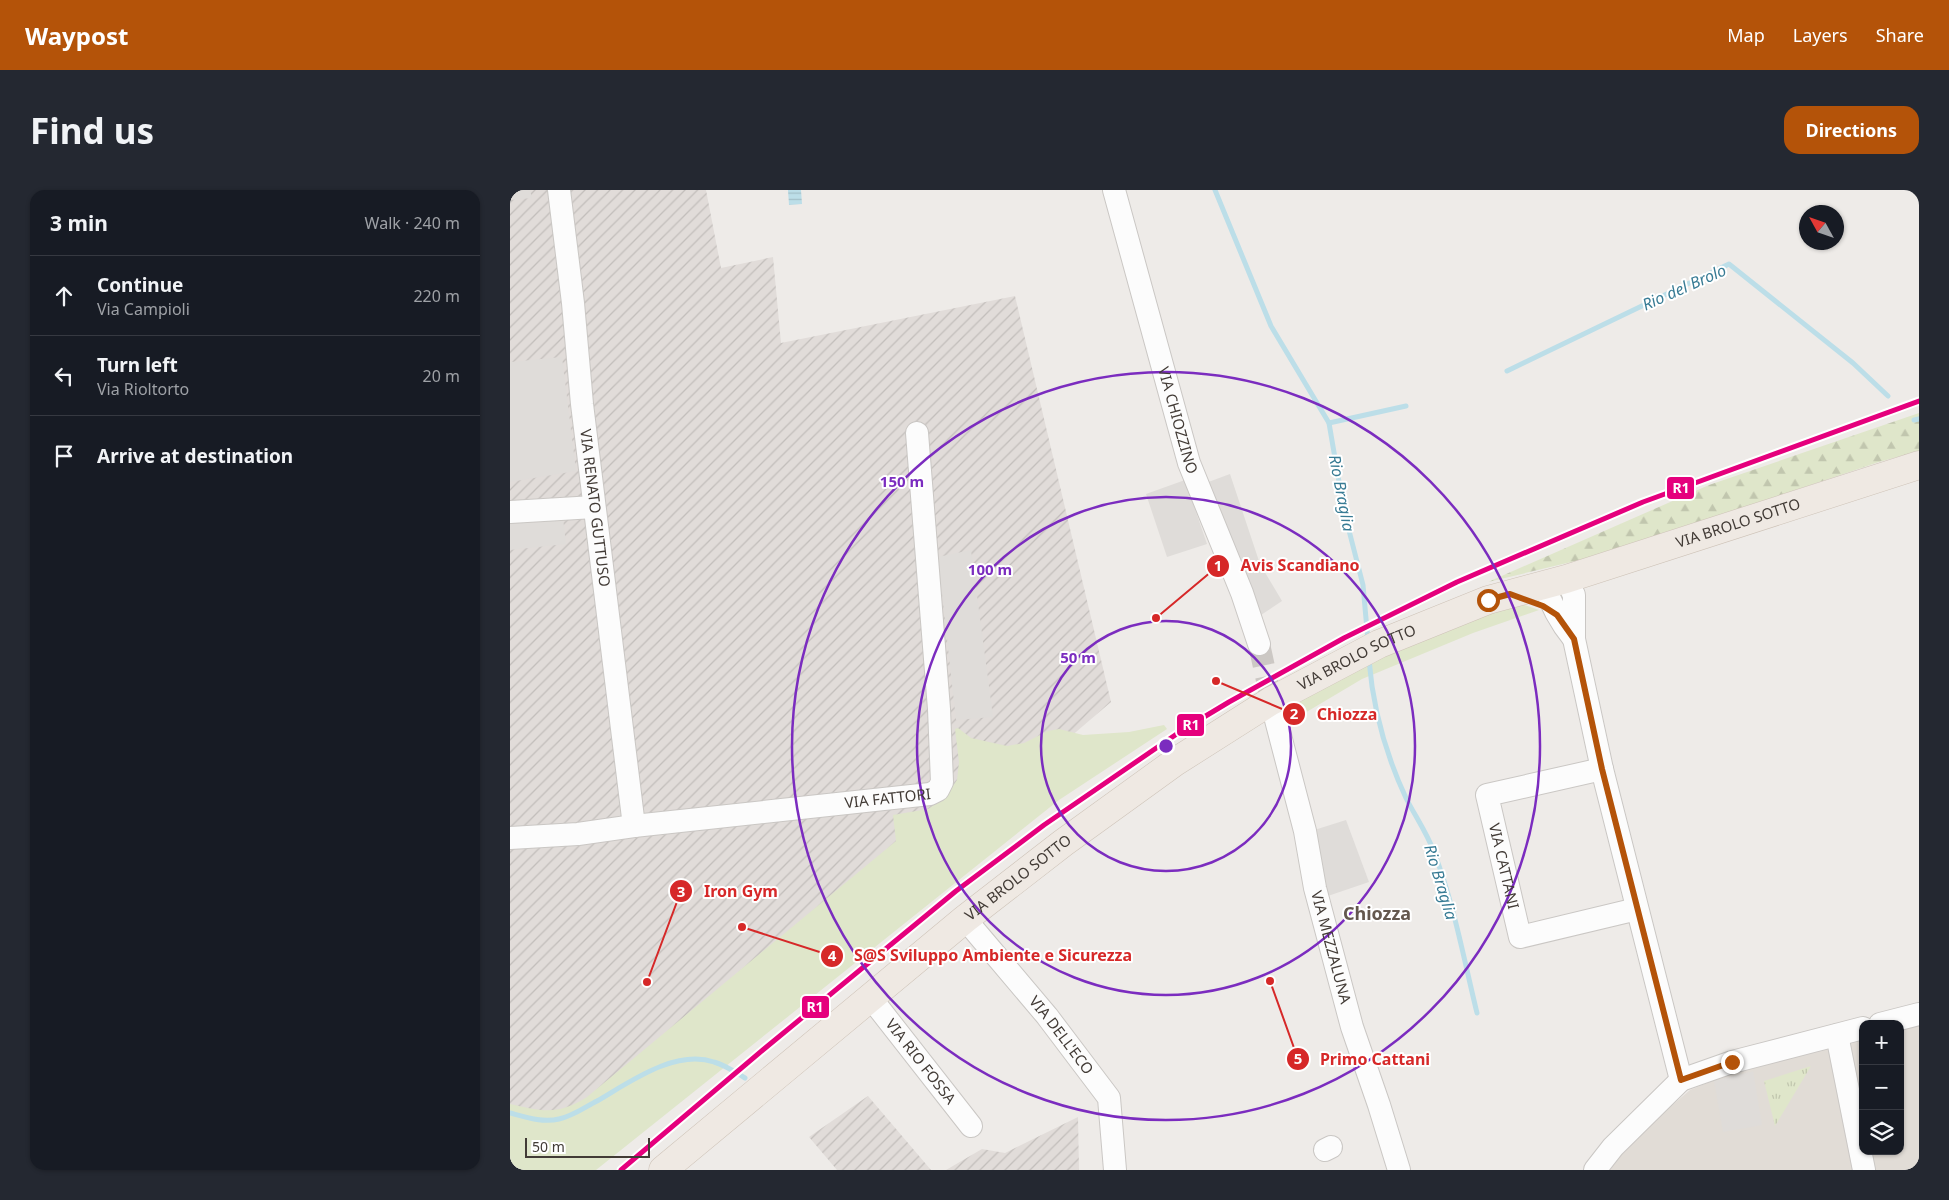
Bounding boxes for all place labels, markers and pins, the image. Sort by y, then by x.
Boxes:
callout: Avis Scandiano [1206,550,1370,581]
callout: Chiozza [1282,699,1387,730]
centre of rings [1157,737,1175,755]
callout: Iron Gym [669,876,788,907]
callout: S@S Sviluppo Ambiente e Sicurezza [819,940,1143,971]
callout: Primo Cattani [1285,1044,1440,1075]

